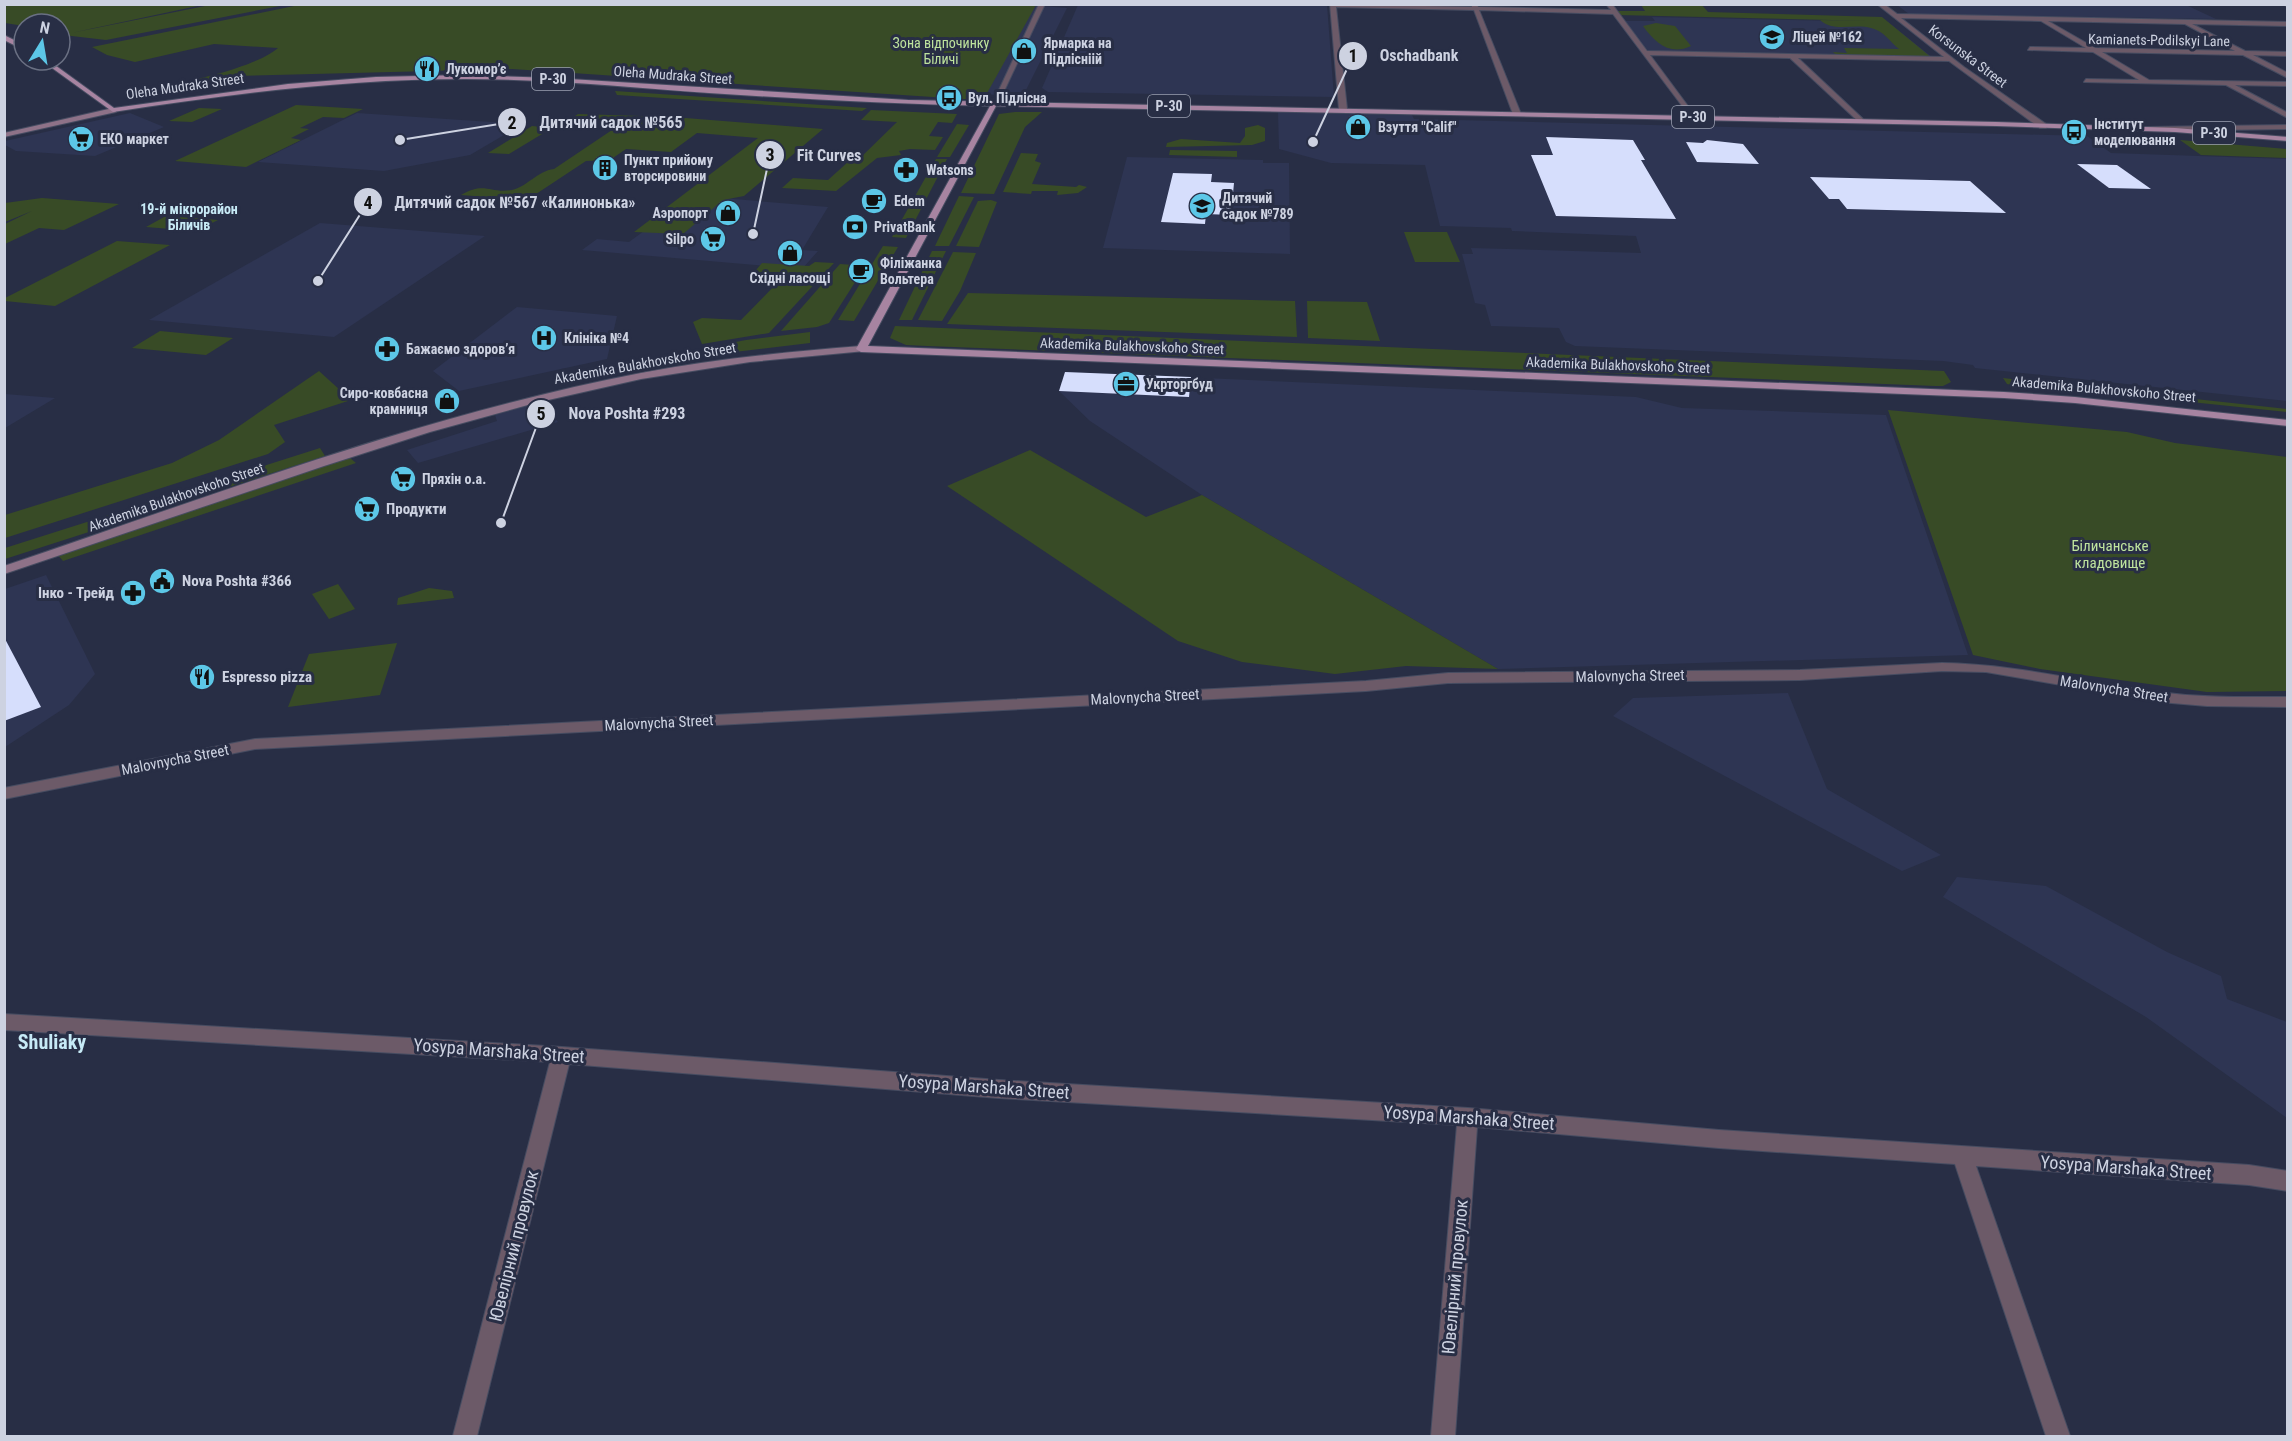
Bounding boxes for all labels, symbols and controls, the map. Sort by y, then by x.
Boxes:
north arrow [12,12,72,72]
text: N [38,18,51,38]
street label: Korsunska Street [1926,21,2010,91]
school or university icon: Ліцей №162 [1757,22,1787,52]
place label: Ліцей №162 [1792,29,1862,45]
street label: Kamianets-Podilskyi Lane [2088,31,2231,49]
park label: Зона відпочинку Біличі [893,35,990,67]
place label: Ярмарка на Підлісніій [1043,35,1112,67]
shop icon: Ярмарка на Підлісніій [1009,36,1039,66]
callout: Oschadbank [1338,39,1470,73]
text: 1 [1348,45,1358,66]
text: Oschadbank [1380,46,1459,65]
restaurant icon: Лукомор’є [412,54,442,84]
place label: Лукомор’є [446,61,507,77]
street label: Oleha Mudraka Street [613,63,733,87]
road number: Р-30 [532,68,574,90]
street label: Oleha Mudraka Street [125,70,245,102]
bus stop icon: Вул. Підлісна [934,83,964,113]
place label: Вул. Підлісна [968,90,1047,106]
road number: Р-30 [1148,95,1190,117]
callout: Дитячий садок №565 [497,105,694,139]
road number: Р-30 [1672,106,1714,128]
text: 2 [507,112,517,133]
shop icon: Взуття "Calif" [1343,112,1373,142]
text: Дитячий садок №565 [539,113,683,132]
place label: Інститут моделювання [2094,116,2176,148]
bus stop icon: Інститут моделювання [2059,117,2089,147]
place label: Взуття "Calif" [1378,119,1457,135]
road number: Р-30 [2193,122,2235,144]
supermarket icon: ЕКО маркет [66,124,96,154]
place label: ЕКО маркет [100,131,170,147]
callout: Fit Curves [755,138,873,172]
text: 3 [765,144,775,165]
text: Fit Curves [797,146,861,165]
place label: Пункт прийому вторсировини [624,152,714,184]
building icon: Пункт прийому вторсировини [590,153,620,183]
pharmacy icon: Watsons [891,155,921,185]
place label: Watsons [926,162,974,178]
callout: Дитячий садок №567 «Калинонька» [353,185,648,219]
cafe icon: Edem [859,186,889,216]
place label: Дитячий садок №789 [1222,190,1294,222]
school or university icon: Дитячий садок №789 [1187,191,1217,221]
text: 4 [363,192,373,213]
text: Дитячий садок №567 «Калинонька» [394,193,636,212]
place label: Edem [894,193,925,209]
shop icon: Аэропорт [713,198,743,228]
district label: 19-й мікрорайон Біличів [140,201,238,233]
place label: Аэропорт [652,205,709,221]
bank icon: PrivatBank [840,212,870,242]
place label: PrivatBank [874,219,936,235]
supermarket icon: Silpo [698,224,728,254]
place label: Silpo [665,231,694,247]
shop icon: Східні ласощі [775,238,805,268]
place label: Філіжанка Вольтера [880,255,942,287]
cafe icon: Філіжанка Вольтера [846,256,876,286]
place label: Східні ласощі [749,270,831,286]
hospital icon: Клініка №4 [529,323,559,353]
place label: Клініка №4 [564,330,629,346]
pharmacy icon: Бажаємо здоровʼя [372,334,402,364]
street label: Akademika Bulakhovskoho Street [1040,335,1224,357]
street label: Akademika Bulakhovskoho Street [553,339,737,387]
place label: Бажаємо здоровʼя [406,341,515,357]
street label: Akademika Bulakhovskoho Street [1526,354,1710,376]
office icon: Укрторгбуд [1111,369,1141,399]
street label: Akademika Bulakhovskoho Street [2011,373,2197,405]
place label: Укрторгбуд [1146,376,1213,392]
place label: Сиро-ковбасна крамниця [340,385,428,417]
shop icon: Сиро-ковбасна крамниця [432,386,462,416]
callout: Nova Poshta #293 [526,397,697,431]
text: 5 [536,403,546,424]
text: Nova Poshta #293 [569,404,685,423]
street label: Akademika Bulakhovskoho Street [86,459,266,535]
supermarket icon: Пряхін о.а. [388,464,418,494]
place label: Пряхін о.а. [422,471,486,487]
supermarket icon: Продукти [352,494,382,524]
place label: Продукти [386,500,447,518]
park label: Біличанське кладовище [2071,537,2149,572]
public building icon: Nova Poshta #366 [147,566,177,596]
place label: Nova Poshta #366 [182,572,292,590]
pharmacy icon: Інко - Трейд [118,578,148,608]
place label: Інко - Трейд [38,584,115,602]
restaurant icon: Espresso pizza [187,662,217,692]
street label: Malovnycha Street [1575,666,1685,686]
place label: Espresso pizza [222,668,312,686]
street label: Malovnycha Street [2059,672,2169,706]
street label: Malovnycha Street [1090,685,1200,709]
street label: Malovnycha Street [604,711,714,735]
street label: Malovnycha Street [120,741,230,779]
district label: Shuliaky [18,1030,86,1054]
street label: Yosypa Marshaka Street [413,1034,585,1067]
street label: Yosypa Marshaka Street [898,1070,1070,1103]
street label: Yosypa Marshaka Street [1383,1101,1555,1134]
street label: Yosypa Marshaka Street [2040,1151,2212,1184]
street label: Ювелірний провулок [485,1168,543,1324]
street label: Ювелірний провулок [1437,1198,1472,1355]

